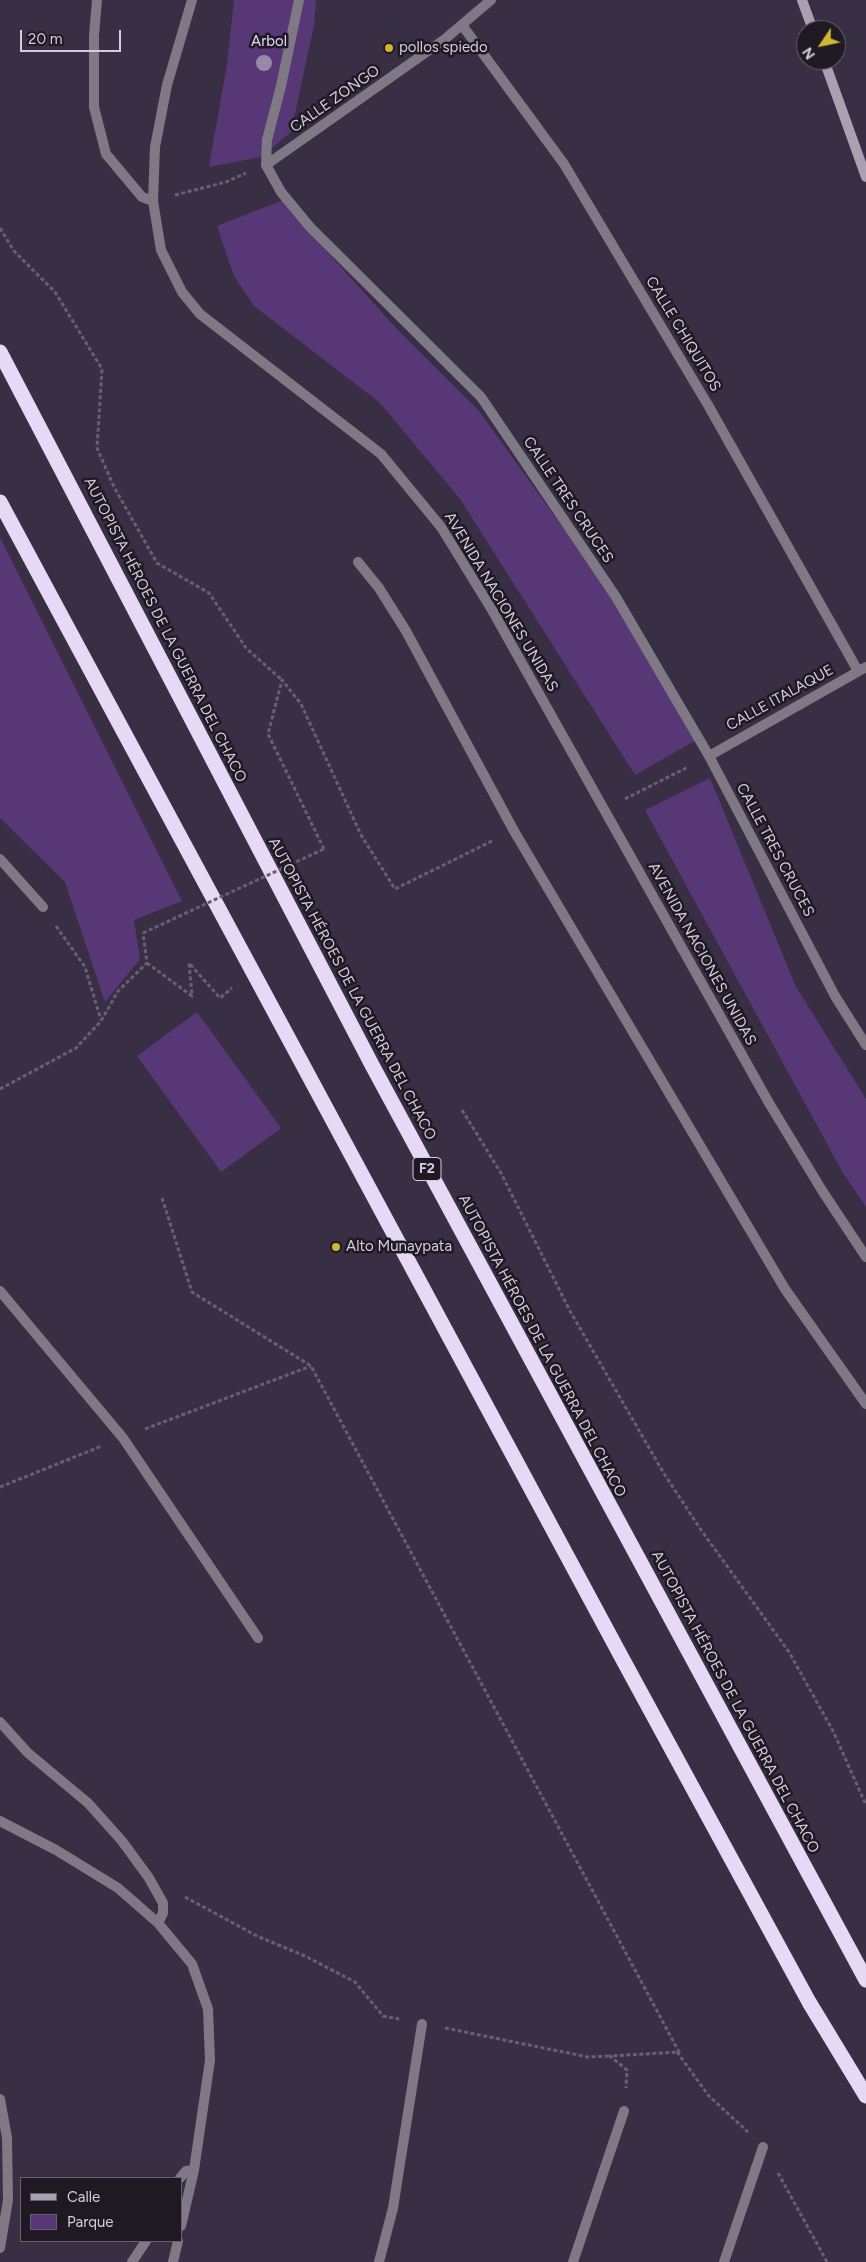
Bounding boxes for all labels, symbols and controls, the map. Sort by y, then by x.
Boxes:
scale bar [22,20,124,52]
north arrow [796,20,846,70]
text: 20 m [28,30,62,48]
park label: Arbol [251,33,287,51]
place label: pollos spiedo [399,39,488,57]
marker: pollos spiedo [383,42,395,54]
text: N [799,44,819,62]
street label: CALLE ZONGO [287,61,383,137]
street label: CALLE CHIQUITOS [642,273,724,395]
street label: CALLE TRES CRUCES [519,433,617,567]
street label: AUTOPISTA HÉROES DE LA GUERRA DEL CHACO [80,475,250,785]
street label: AVENIDA NACIONES UNIDAS [440,509,562,695]
street label: CALLE ITALAQUE [723,661,837,735]
street label: CALLE TRES CRUCES [732,780,818,920]
street label: AUTOPISTA HÉROES DE LA GUERRA DEL CHACO [264,835,440,1143]
street label: AVENIDA NACIONES UNIDAS [644,860,760,1048]
road number: F2 [413,1158,441,1180]
street label: AUTOPISTA HÉROES DE LA GUERRA DEL CHACO [454,1192,630,1500]
place label: Alto Munaypata [346,1238,452,1256]
marker: Alto Munaypata [330,1241,342,1253]
street label: AUTOPISTA HÉROES DE LA GUERRA DEL CHACO [647,1548,823,1856]
legend [20,2177,182,2242]
text: Calle [67,2188,100,2206]
text: Parque [67,2213,114,2231]

